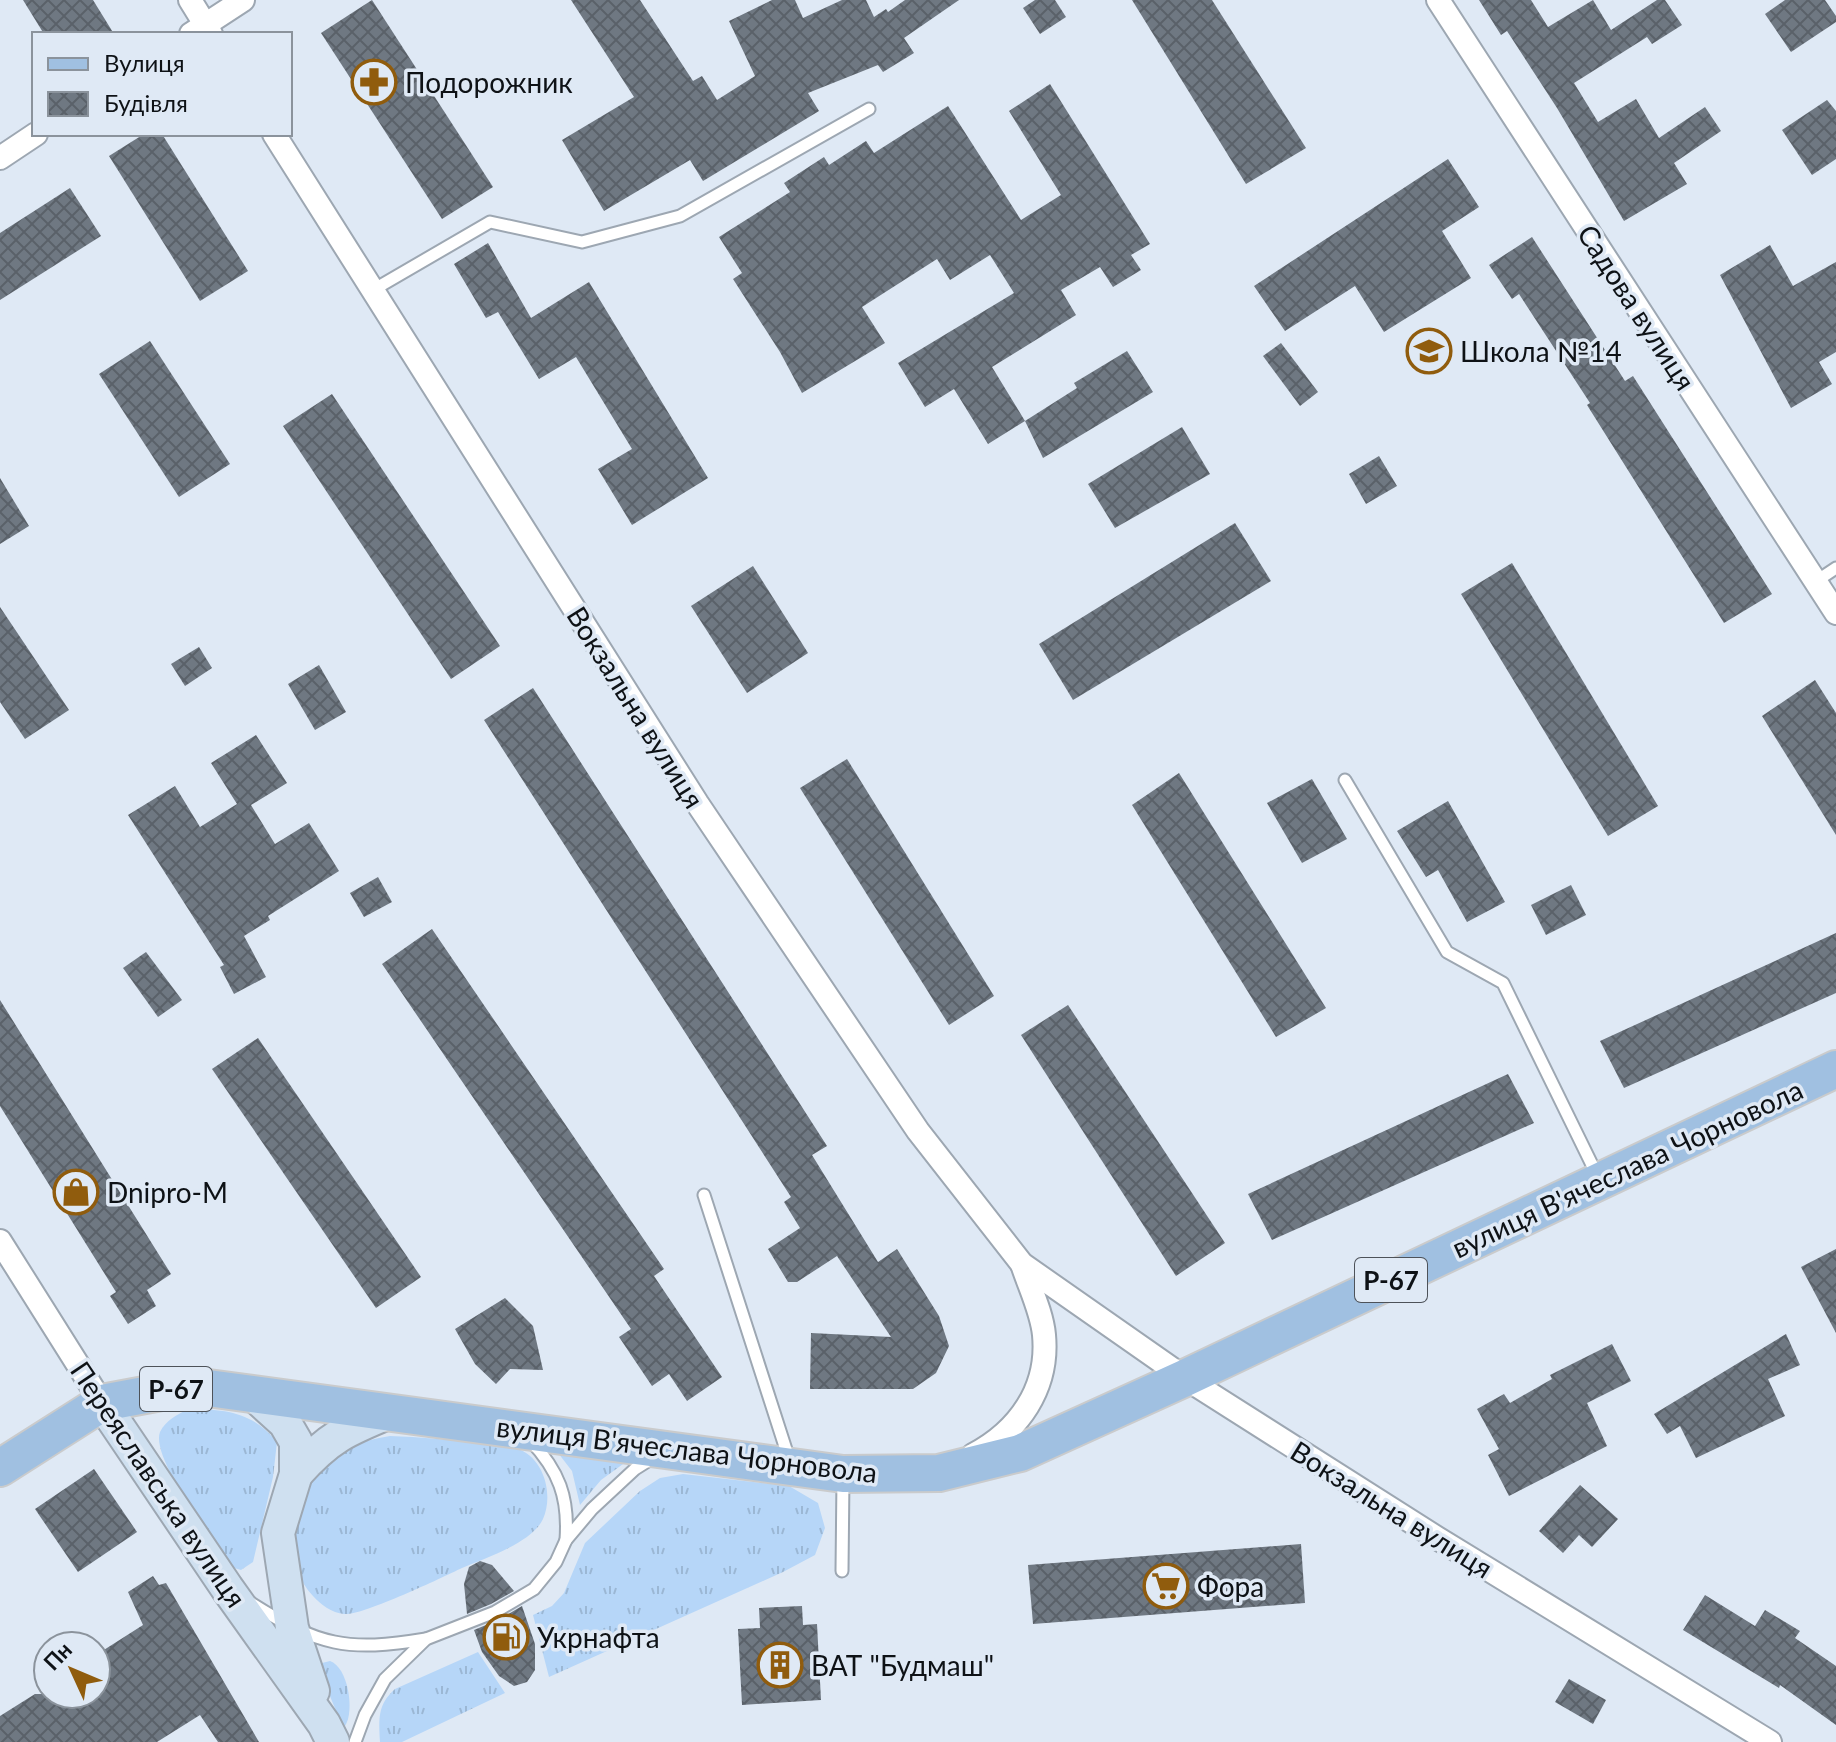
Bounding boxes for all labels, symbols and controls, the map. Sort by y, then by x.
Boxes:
legend [32,32,292,136]
text: Вулиця [104,48,185,77]
pharmacy icon: Подорожник [350,58,398,106]
place label: Подорожник [405,65,573,99]
text: Будівля [104,88,188,117]
street label: Садова вулиця [1571,218,1703,396]
school or university icon: Школа №14 [1405,327,1453,375]
place label: Школа №14 [1460,334,1622,368]
street label: Вокзальна вулиця [560,600,712,814]
street label: вулиця В'ячеслава Чорновола [1446,1072,1808,1264]
shop icon: Dnipro-M [52,1168,100,1216]
place label: Dnipro-M [107,1175,228,1209]
road number: Р-67 [1355,1258,1427,1302]
street label: Переяславська вулиця [64,1355,254,1613]
road number: Р-67 [140,1367,212,1411]
street label: вулиця В'ячеслава Чорновола [495,1409,879,1489]
street label: Вокзальна вулиця [1285,1433,1499,1585]
supermarket icon: Фора [1142,1562,1190,1610]
place label: Фора [1197,1569,1264,1603]
fuel station icon: Укрнафта [482,1613,530,1661]
place label: Укрнафта [537,1620,660,1654]
north arrow [32,1630,112,1710]
text: Пн [38,1636,77,1675]
building icon: ВАТ "Будмаш" [756,1641,804,1689]
place label: ВАТ "Будмаш" [811,1648,994,1682]

